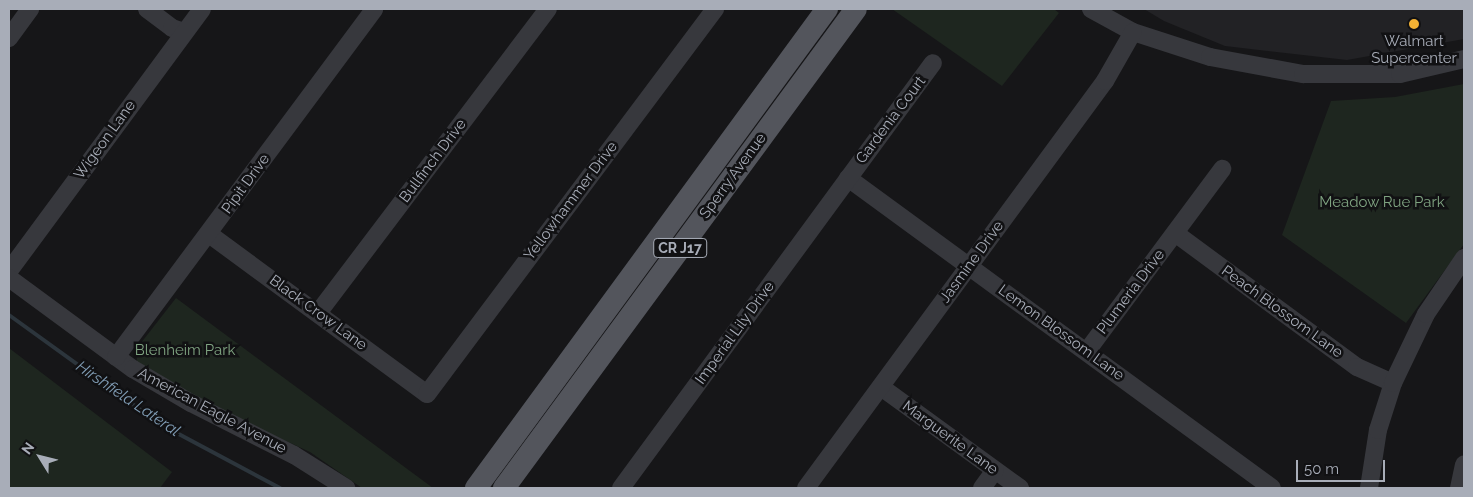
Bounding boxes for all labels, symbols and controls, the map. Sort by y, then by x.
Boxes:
marker: Walmart Supercenter [1408,18,1420,30]
place label: Walmart Supercenter [1371,32,1457,67]
street label: Gardenia Court [852,73,930,167]
street label: Wigeon Lane [70,97,140,183]
street label: Bullfinch Drive [396,116,470,206]
street label: Sperry Avenue [696,129,770,223]
street label: Yellowhammer Drive [520,138,622,264]
street label: Pipit Drive [218,150,274,218]
park label: Meadow Rue Park [1319,194,1445,212]
street label: Jasmine Drive [936,218,1008,306]
road number: CR J17 [652,237,708,260]
street label: Plumeria Drive [1093,246,1169,338]
street label: Peach Blossom Lane [1218,262,1346,362]
street label: Black Crow Lane [266,271,370,355]
street label: Imperial Lily Drive [691,278,779,388]
street label: Lemon Blossom Lane [995,281,1127,385]
park label: Blenheim Park [135,342,235,360]
water label: Hirshfield Lateral [72,357,184,441]
street label: American Eagle Avenue [134,364,290,458]
street label: Marguerite Lane [899,397,1001,479]
north arrow [15,432,65,482]
text: N [18,439,37,457]
scale bar [1298,450,1387,482]
text: 50 m [1304,460,1339,478]

